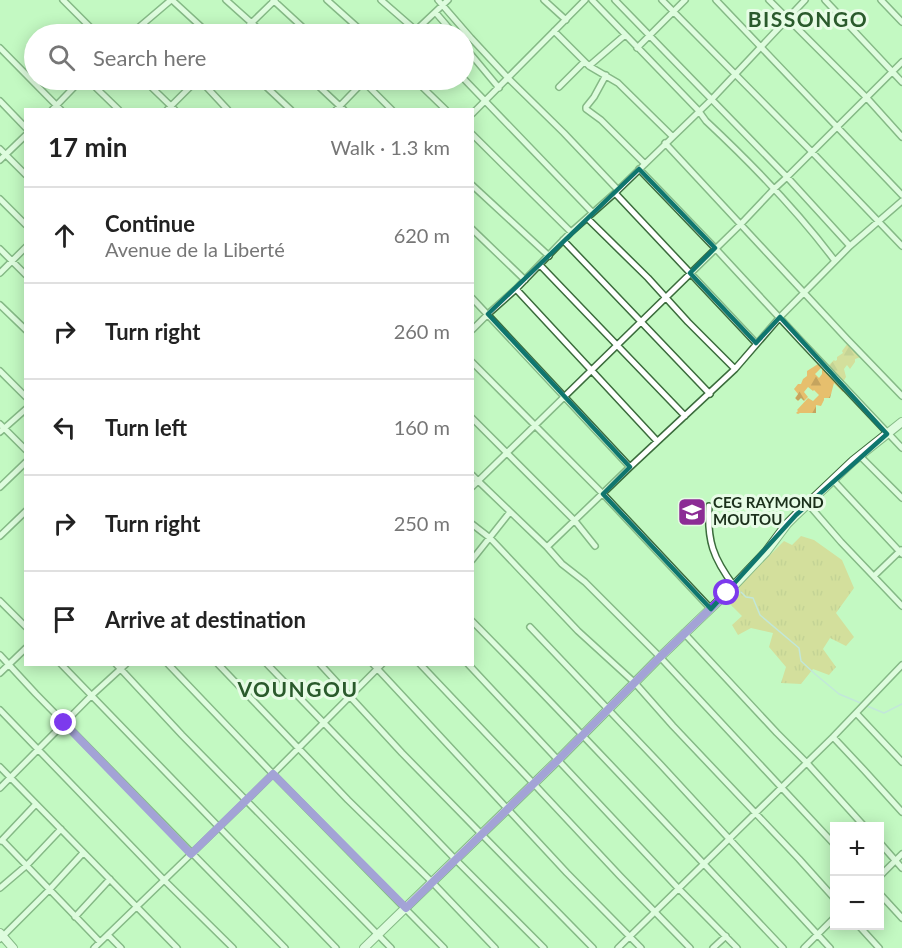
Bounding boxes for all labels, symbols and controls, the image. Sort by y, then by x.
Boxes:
district label: BISSONGO [748,6,868,31]
search box [24,24,474,90]
icon: search [45,41,78,74]
text: Search here [93,44,206,71]
text: 17 min [48,131,128,163]
text: Walk · 1.3 km [331,135,450,159]
text: Continue [105,210,195,237]
icon: ahead [48,219,81,252]
text: 620 m [394,223,450,247]
text: Avenue de la Liberté [105,237,285,261]
icon: right [48,315,81,348]
text: Turn right [105,318,200,345]
text: 260 m [394,319,450,343]
icon: left [48,411,81,444]
text: Turn left [105,414,187,441]
text: 160 m [394,415,450,439]
place label: CEG RAYMOND MOUTOU [713,493,824,528]
school or university icon: CEG RAYMOND MOUTOU [676,496,708,528]
icon: right [48,507,81,540]
text: Turn right [105,510,200,537]
text: 250 m [394,511,450,535]
route start [713,579,739,605]
icon: arrive [48,603,81,636]
text: Arrive at destination [105,606,306,633]
district label: VOUNGOU [236,676,359,701]
route end [50,709,76,735]
map controls [830,822,884,930]
button: + [830,822,884,876]
button: − [830,876,884,930]

